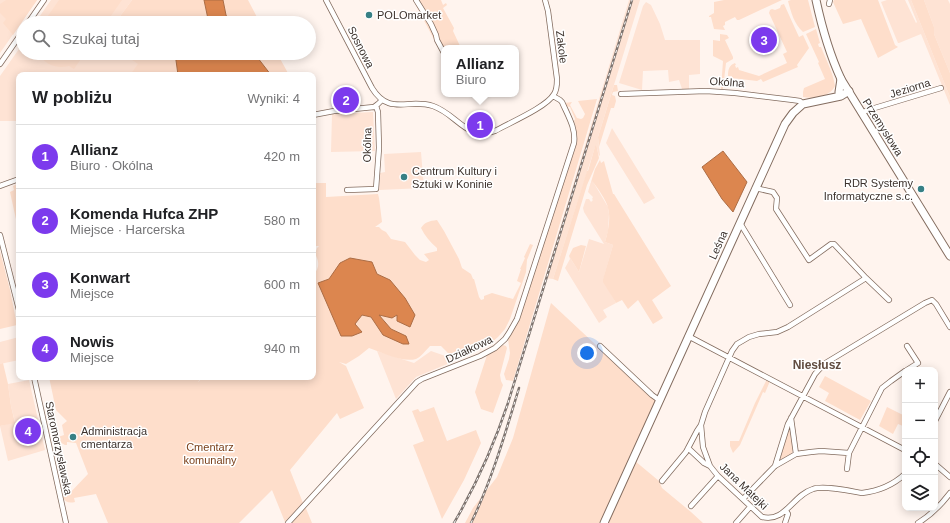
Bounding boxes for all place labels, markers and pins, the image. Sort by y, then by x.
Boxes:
place label: POLOmarket [377,9,441,21]
marker: POLOmarket [364,10,374,20]
pin: 3 [751,25,777,55]
pin: 2 [333,85,359,115]
pin: 1 [467,110,493,140]
place label: Centrum Kultury i Sztuki w Koninie [412,165,497,190]
marker: Centrum Kultury i Sztuki w Koninie [399,172,409,182]
place label: RDR Systemy Informatyczne s.c. [824,177,913,202]
marker: RDR Systemy Informatyczne s.c. [916,184,926,194]
pin: 4 [15,416,41,446]
place label: Administracja cmentarza [81,425,148,450]
marker: Administracja cmentarza [68,432,78,442]

